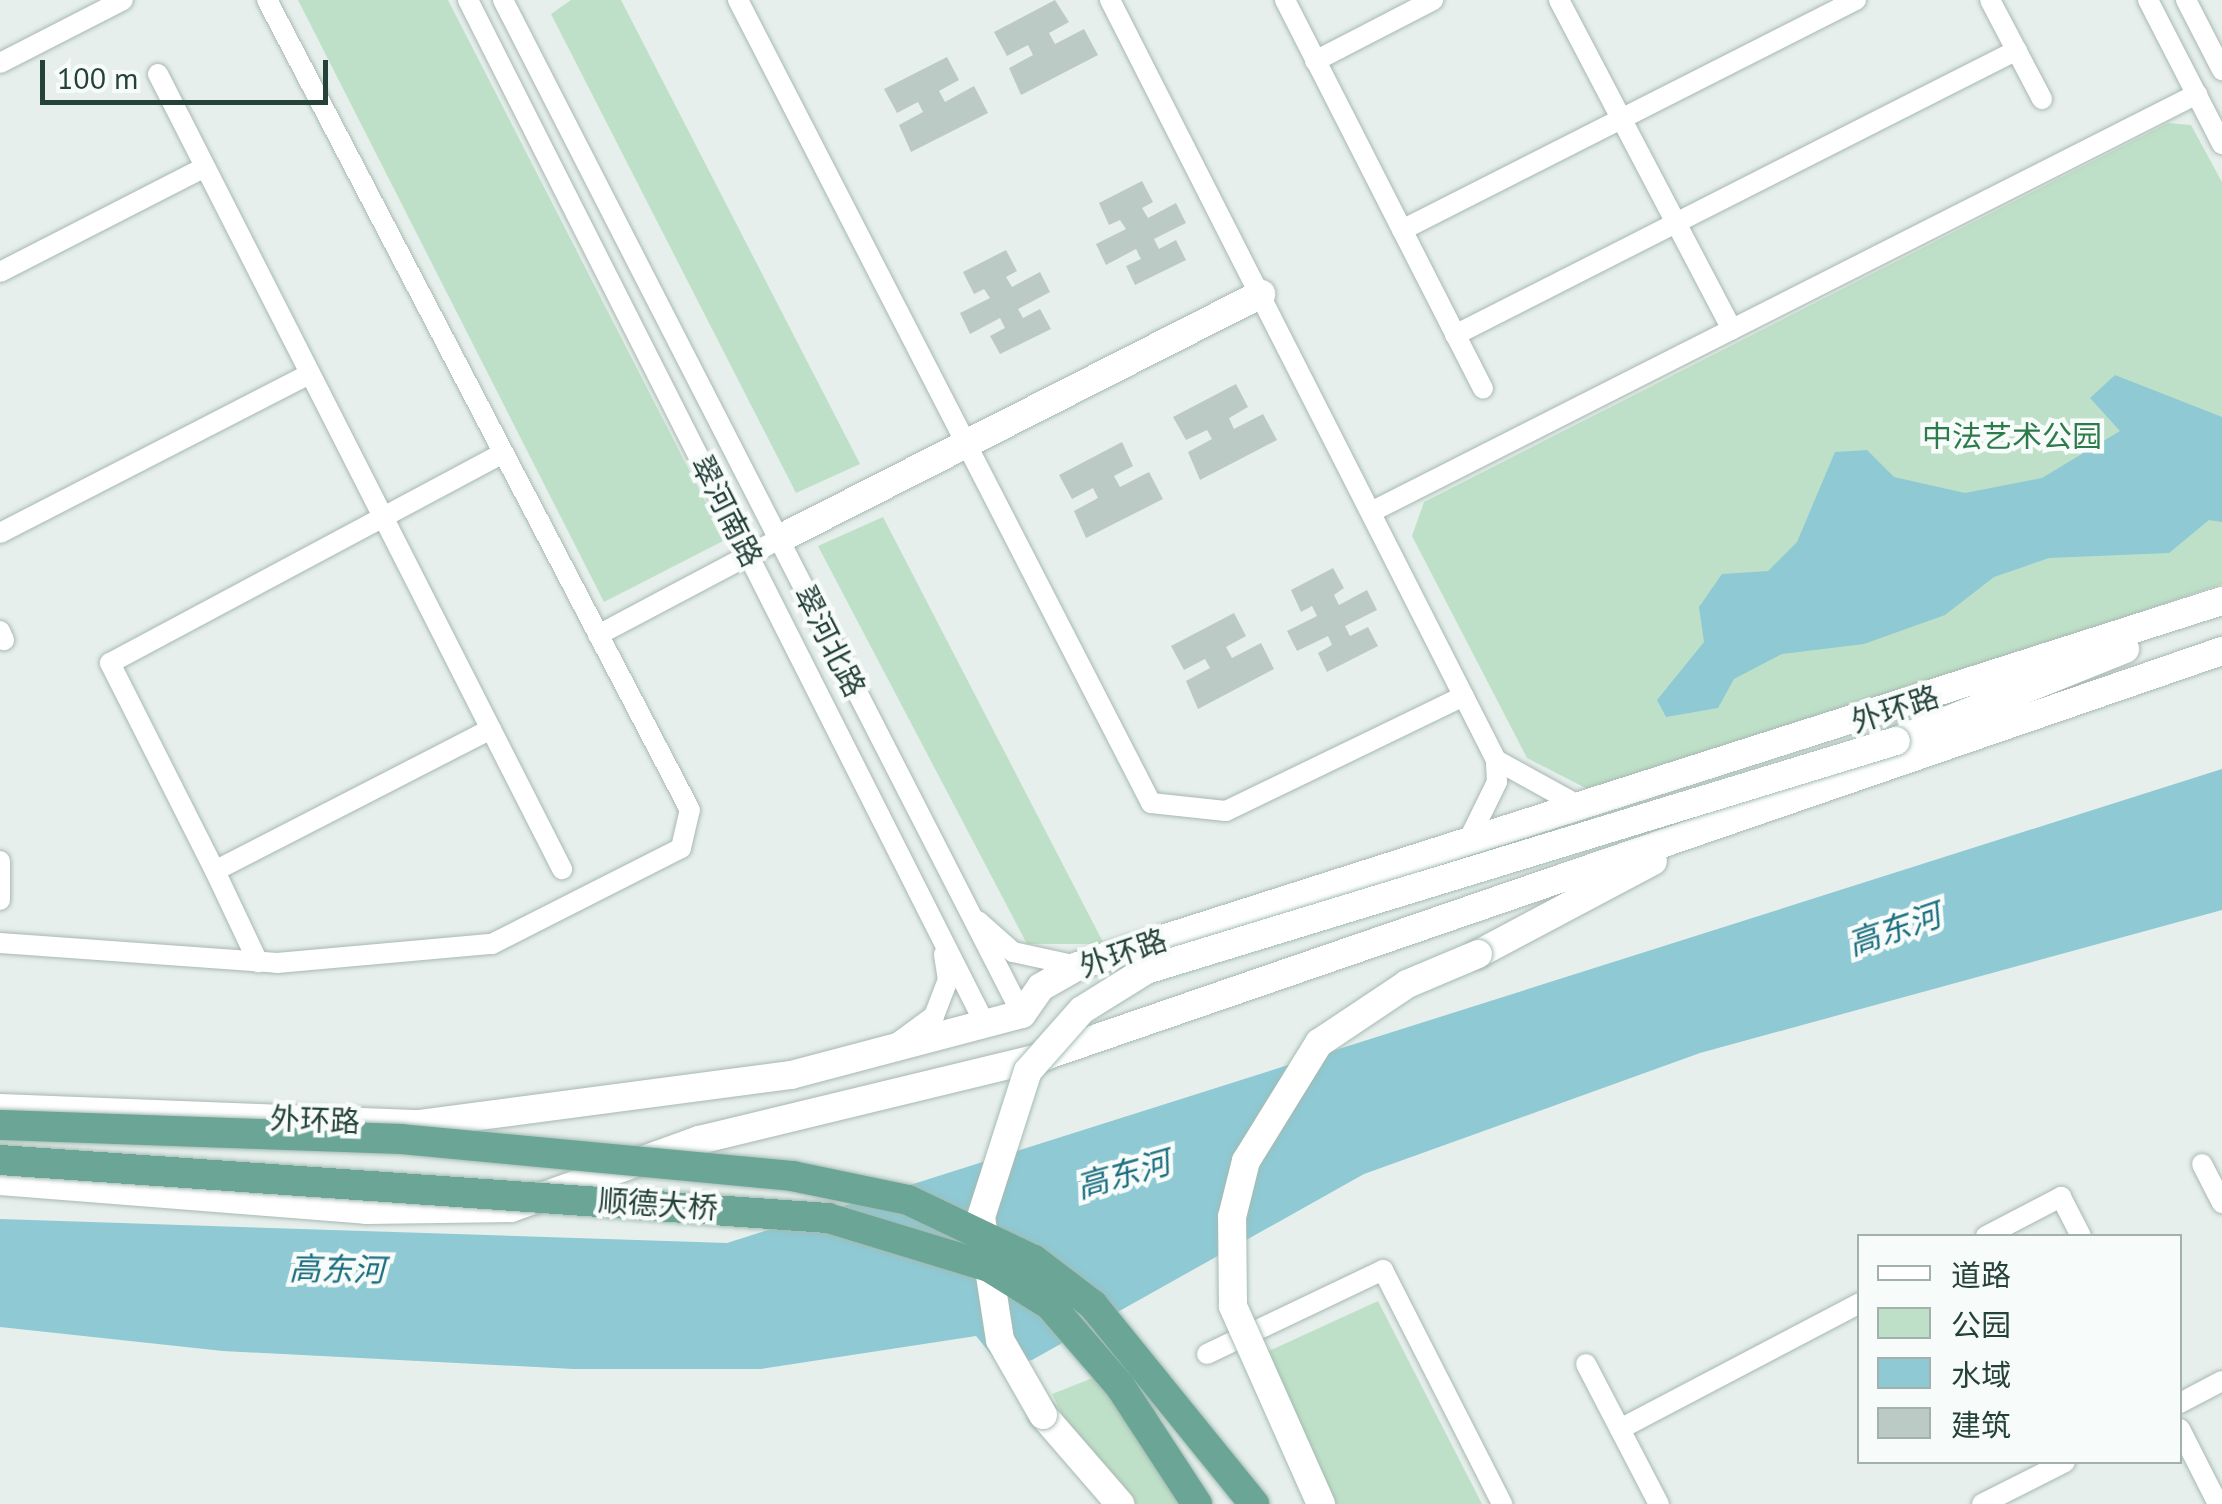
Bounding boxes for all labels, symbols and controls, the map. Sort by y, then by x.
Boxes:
scale bar [45,40,332,102]
text: 100 m [57,58,138,97]
park label: 中法艺术公园 [1922,418,2102,454]
street label: 翠河南路 [684,449,770,573]
street label: 翠河北路 [787,579,873,703]
street label: 外环路 [1847,678,1943,740]
water label: 高东河 [1842,895,1946,963]
street label: 外环路 [1075,921,1171,985]
street label: 外环路 [269,1100,361,1140]
water label: 高东河 [1072,1142,1174,1206]
street label: 顺德大桥 [597,1182,719,1226]
legend [1857,1234,2182,1464]
water label: 高东河 [289,1249,385,1289]
text: 道路 [1951,1255,2011,1294]
text: 公园 [1951,1305,2011,1344]
text: 水域 [1951,1355,2011,1394]
text: 建筑 [1951,1405,2011,1444]

